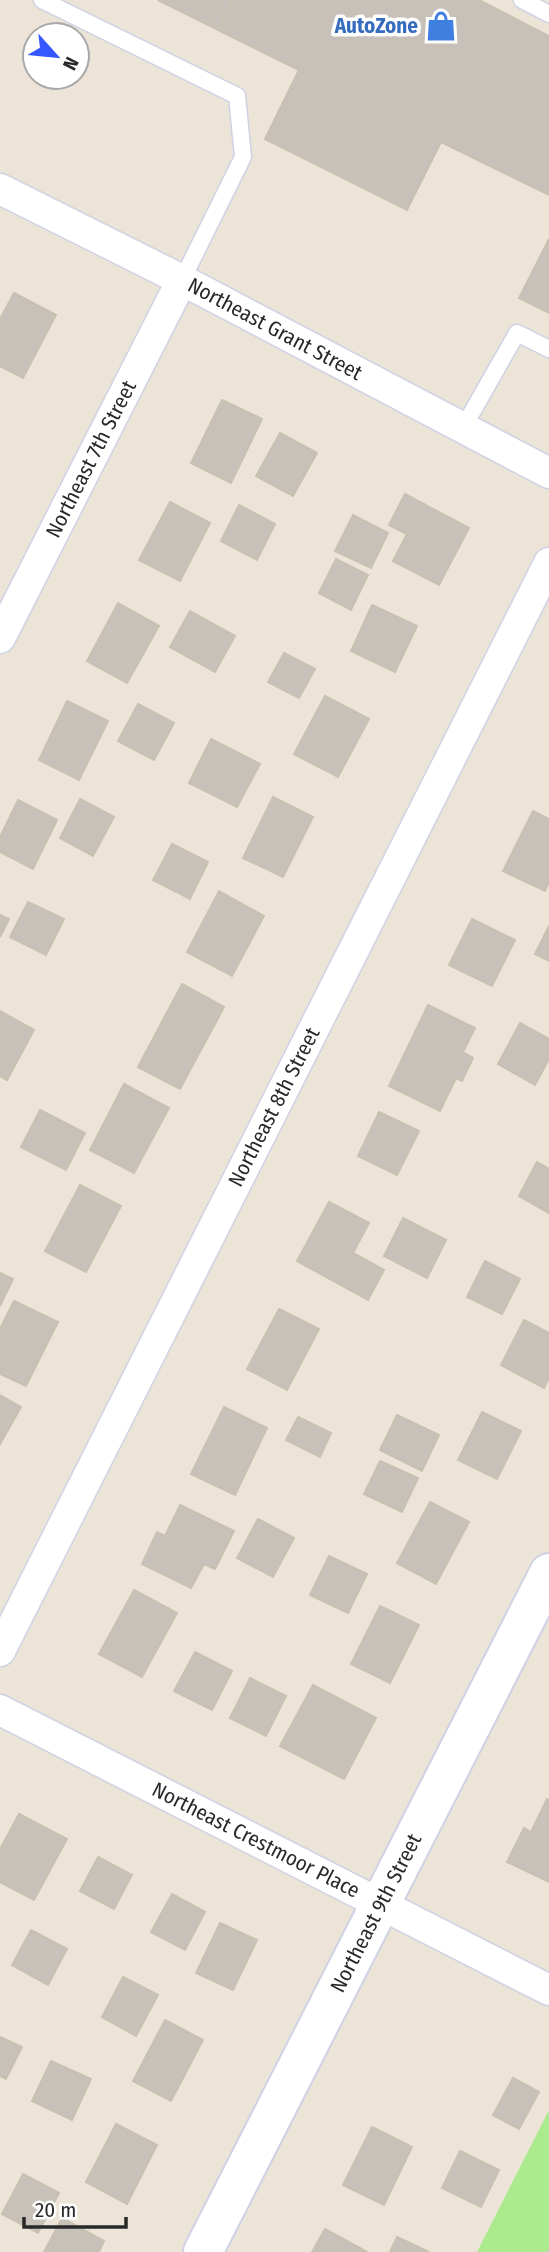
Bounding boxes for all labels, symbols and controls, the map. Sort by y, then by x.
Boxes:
shop icon: AutoZone [424,9,458,43]
place label: AutoZone [334,13,418,39]
north arrow [21,21,91,91]
text: N [58,53,84,74]
street label: Northeast Grant Street [183,272,367,386]
street label: Northeast 7th Street [40,376,142,542]
street label: Northeast 8th Street [223,1023,325,1191]
street label: Northeast Crestmoor Place [148,1776,364,1904]
street label: Northeast 9th Street [325,1829,427,1997]
scale bar [24,2186,126,2230]
text: 20 m [35,2197,76,2223]

